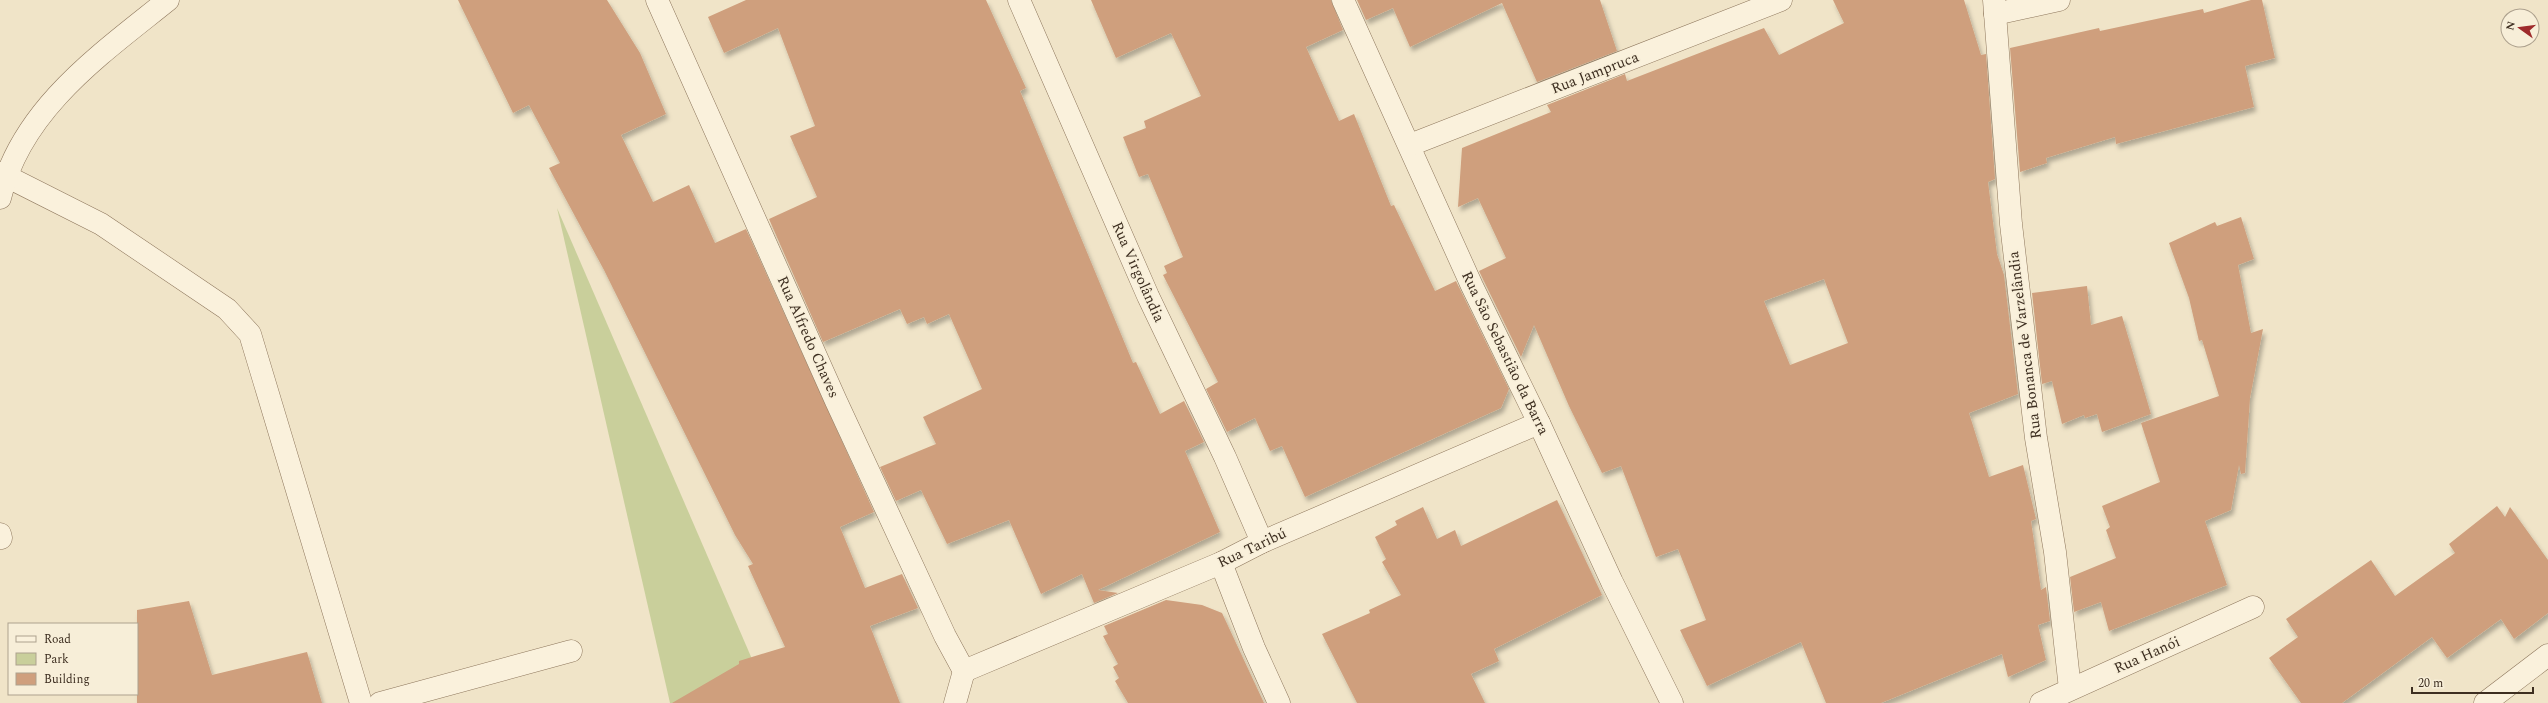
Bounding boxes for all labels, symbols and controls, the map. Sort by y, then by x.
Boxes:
north arrow [2500,8,2540,48]
text: N [2501,19,2520,32]
street label: Rua Jampruca [1548,45,1643,100]
street label: Rua Virgolândia [1105,218,1171,327]
street label: Rua Bonanca de Varzelândia [2002,249,2048,440]
street label: Rua São Sebastião da Barra [1455,267,1555,439]
street label: Rua Alfredo Chaves [771,272,845,402]
street label: Rua Taribú [1214,522,1290,574]
legend [8,623,138,695]
text: Road [44,630,71,649]
street label: Rua Hanói [2110,630,2184,680]
text: Park [44,650,69,669]
scale bar [2412,669,2533,695]
text: Building [44,670,90,689]
text: 20 m [2418,674,2443,693]

